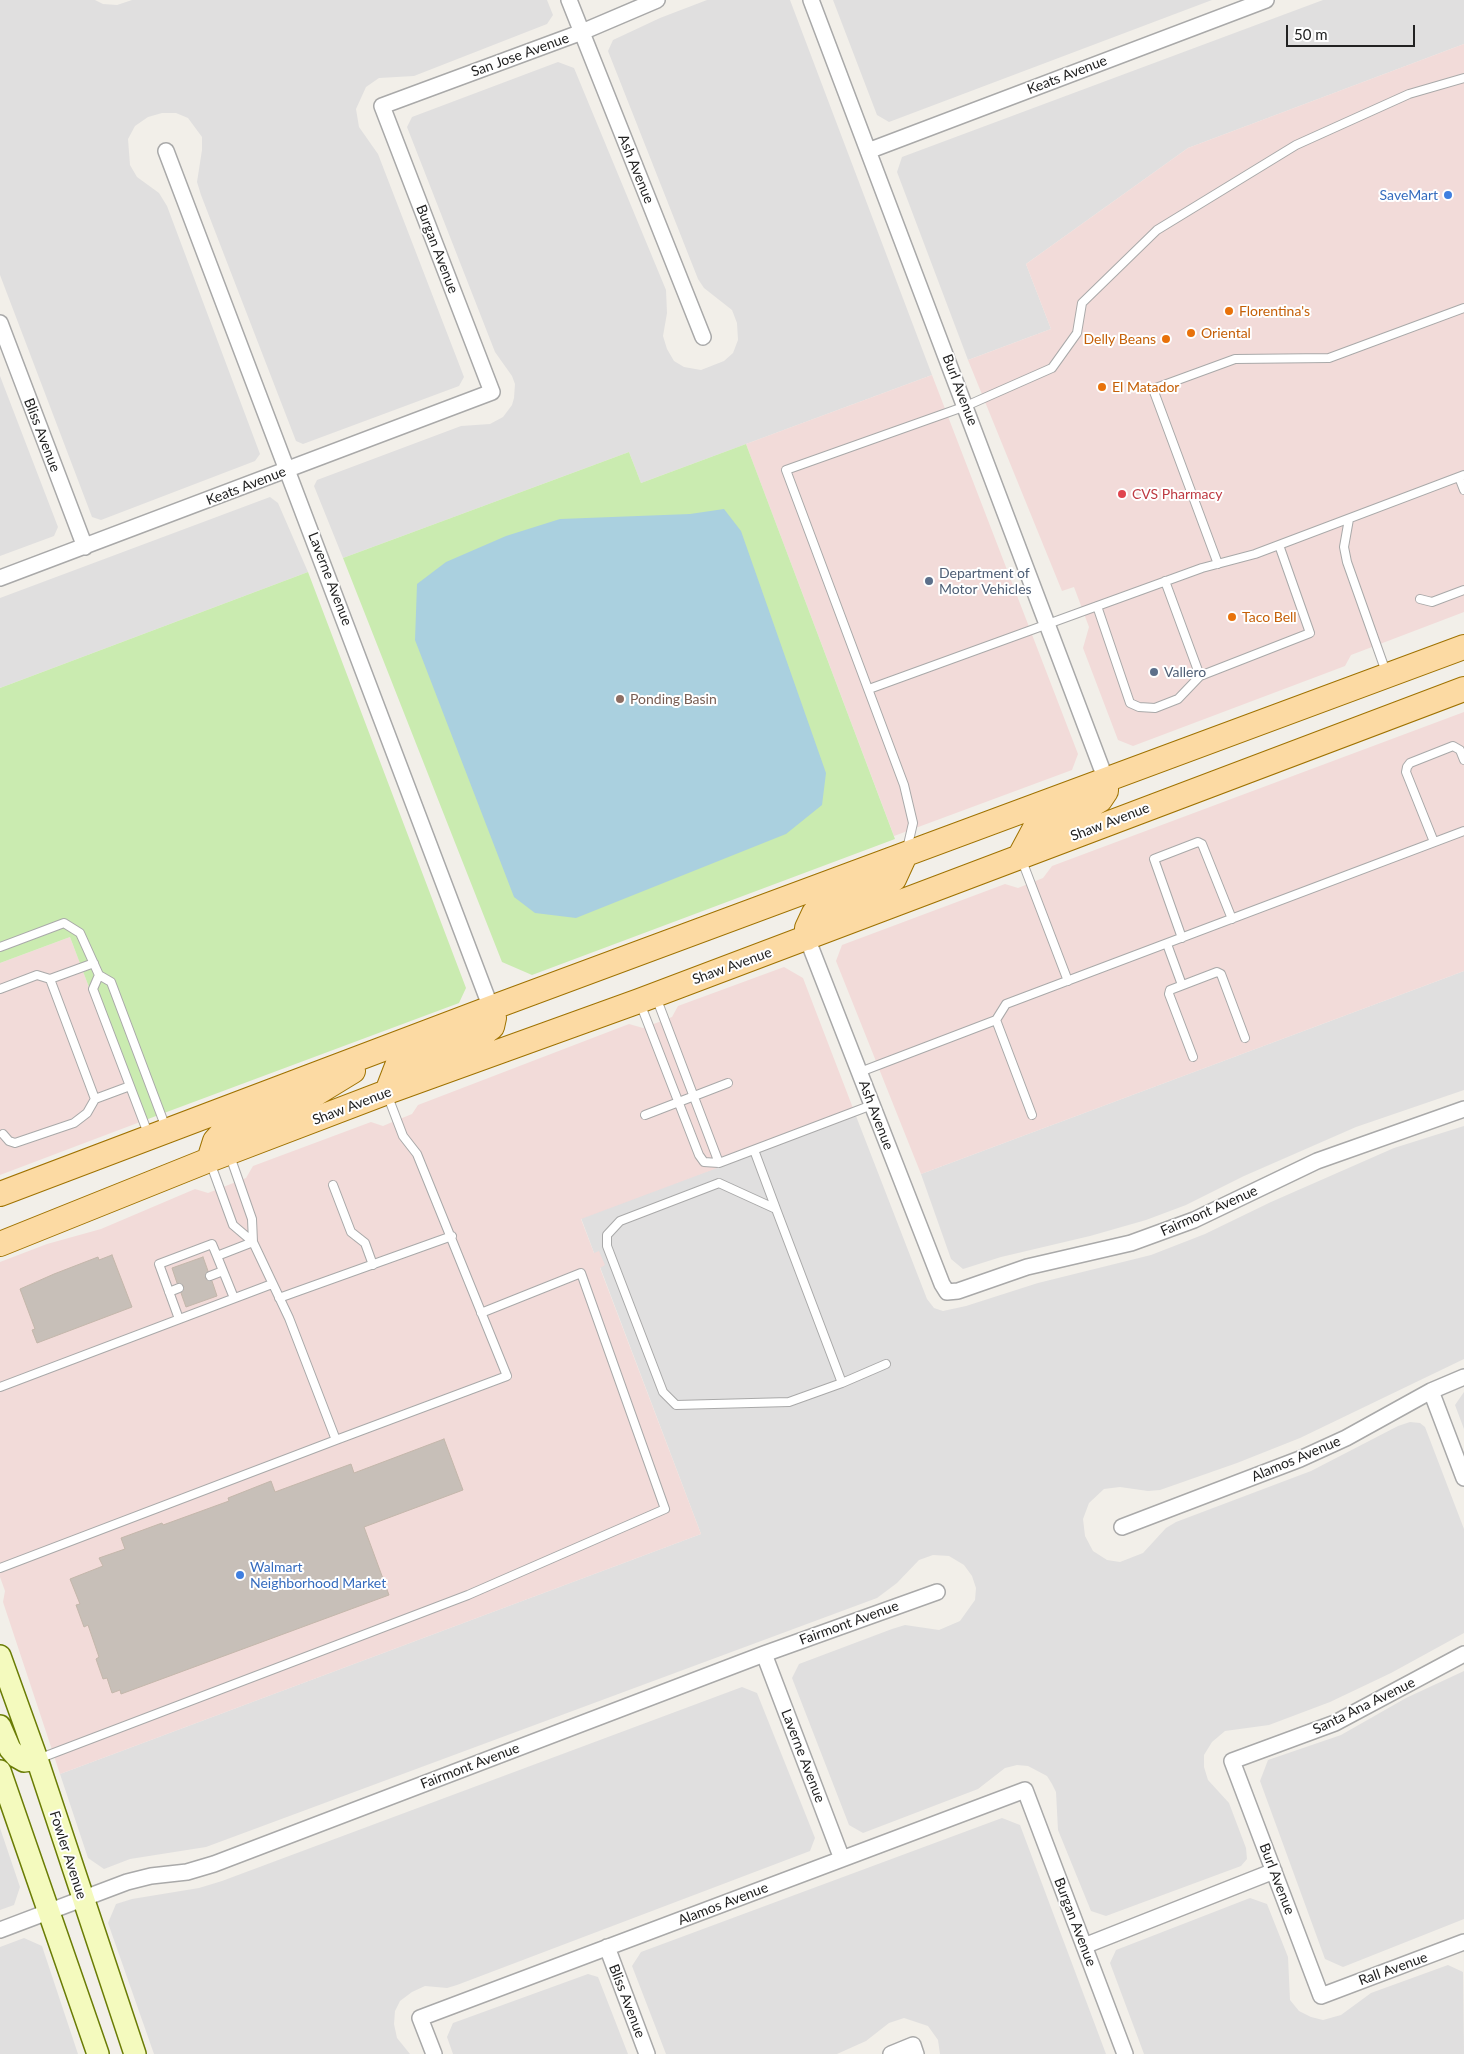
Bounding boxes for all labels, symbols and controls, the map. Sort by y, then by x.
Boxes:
scale bar [1289,15,1418,47]
text: 50 m [1294,25,1328,43]
street label: San Jose Avenue [469,30,571,80]
street label: Keats Avenue [1025,52,1109,98]
street label: Ash Avenue [614,132,658,206]
place label: SaveMart [1380,187,1438,203]
marker: SaveMart [1442,189,1454,201]
street label: Burgan Avenue [412,202,462,296]
place label: Florentina's [1239,303,1310,319]
marker: Florentina's [1223,305,1235,317]
place label: Oriental [1201,325,1251,341]
marker: Oriental [1185,327,1197,339]
place label: Delly Beans [1083,331,1156,347]
marker: Delly Beans [1160,333,1172,345]
street label: Burl Avenue [939,352,981,428]
place label: El Matador [1112,379,1179,395]
marker: El Matador [1096,381,1108,393]
street label: Bliss Avenue [20,396,64,474]
street label: Keats Avenue [204,463,288,509]
place label: CVS Pharmacy [1132,486,1222,502]
marker: CVS Pharmacy [1116,488,1128,500]
street label: Laverne Avenue [304,530,356,628]
place label: Department of Motor Vehicles [939,565,1032,598]
marker: Department of Motor Vehicles [923,575,935,587]
place label: Taco Bell [1242,609,1297,625]
marker: Taco Bell [1226,611,1238,623]
place label: Vallero [1164,664,1206,680]
marker: Vallero [1148,666,1160,678]
place label: Ponding Basin [630,691,717,707]
marker: Ponding Basin [614,693,626,705]
street label: Shaw Avenue [1068,799,1152,845]
street label: Shaw Avenue [690,944,774,988]
street label: Ash Avenue [855,1078,897,1152]
street label: Shaw Avenue [310,1083,394,1129]
street label: Fairmont Avenue [1158,1182,1260,1240]
street label: Alamos Avenue [1249,1433,1343,1485]
place label: Walmart Neighborhood Market [250,1559,386,1591]
marker: Walmart Neighborhood Market [234,1569,246,1581]
street label: Fairmont Avenue [797,1597,901,1649]
street label: Santa Ana Avenue [1310,1674,1418,1738]
street label: Laverne Avenue [777,1707,829,1805]
street label: Fairmont Avenue [418,1739,522,1793]
street label: Fowler Avenue [46,1809,90,1901]
street label: Burl Avenue [1256,1841,1298,1917]
street label: Burgan Avenue [1050,1875,1100,1969]
street label: Alamos Avenue [676,1879,770,1929]
street label: Rall Avenue [1356,1949,1430,1989]
street label: Bliss Avenue [605,1962,649,2040]

